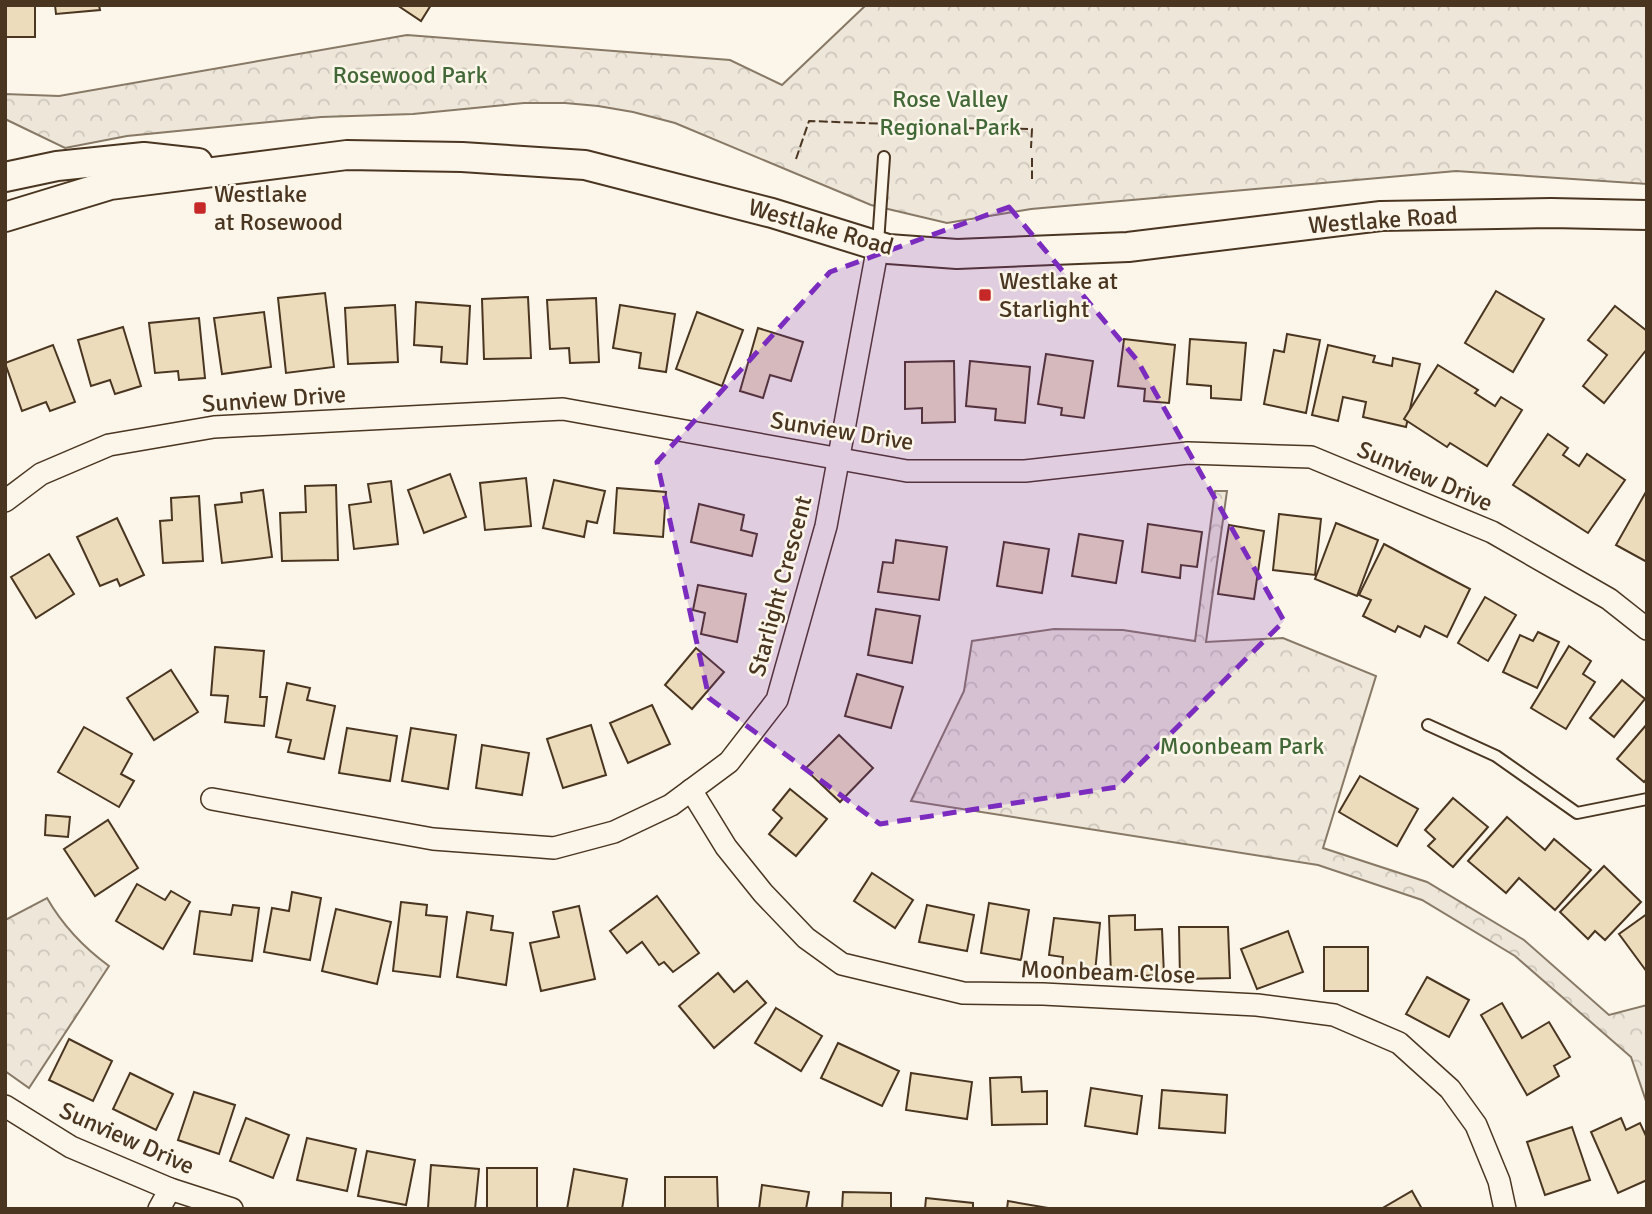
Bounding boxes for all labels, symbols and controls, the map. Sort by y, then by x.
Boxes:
park label: Rosewood Park [333,60,487,90]
park label: Rose Valley Regional Park [879,84,1021,142]
place label: Westlake at Rosewood [214,179,343,237]
street label: Westlake Road [745,192,897,262]
marker: Westlake at Rosewood [192,200,208,216]
street label: Westlake Road [1307,200,1459,240]
place label: Westlake at Starlight [999,266,1118,324]
marker: Westlake at Starlight [977,287,993,303]
street label: Sunview Drive [201,379,347,419]
street label: Sunview Drive [768,405,916,457]
street label: Sunview Drive [1353,434,1497,518]
street label: Starlight Crescent [741,492,819,680]
park label: Moonbeam Park [1160,731,1324,761]
street label: Moonbeam Close [1020,954,1196,990]
street label: Sunview Drive [55,1095,199,1181]

